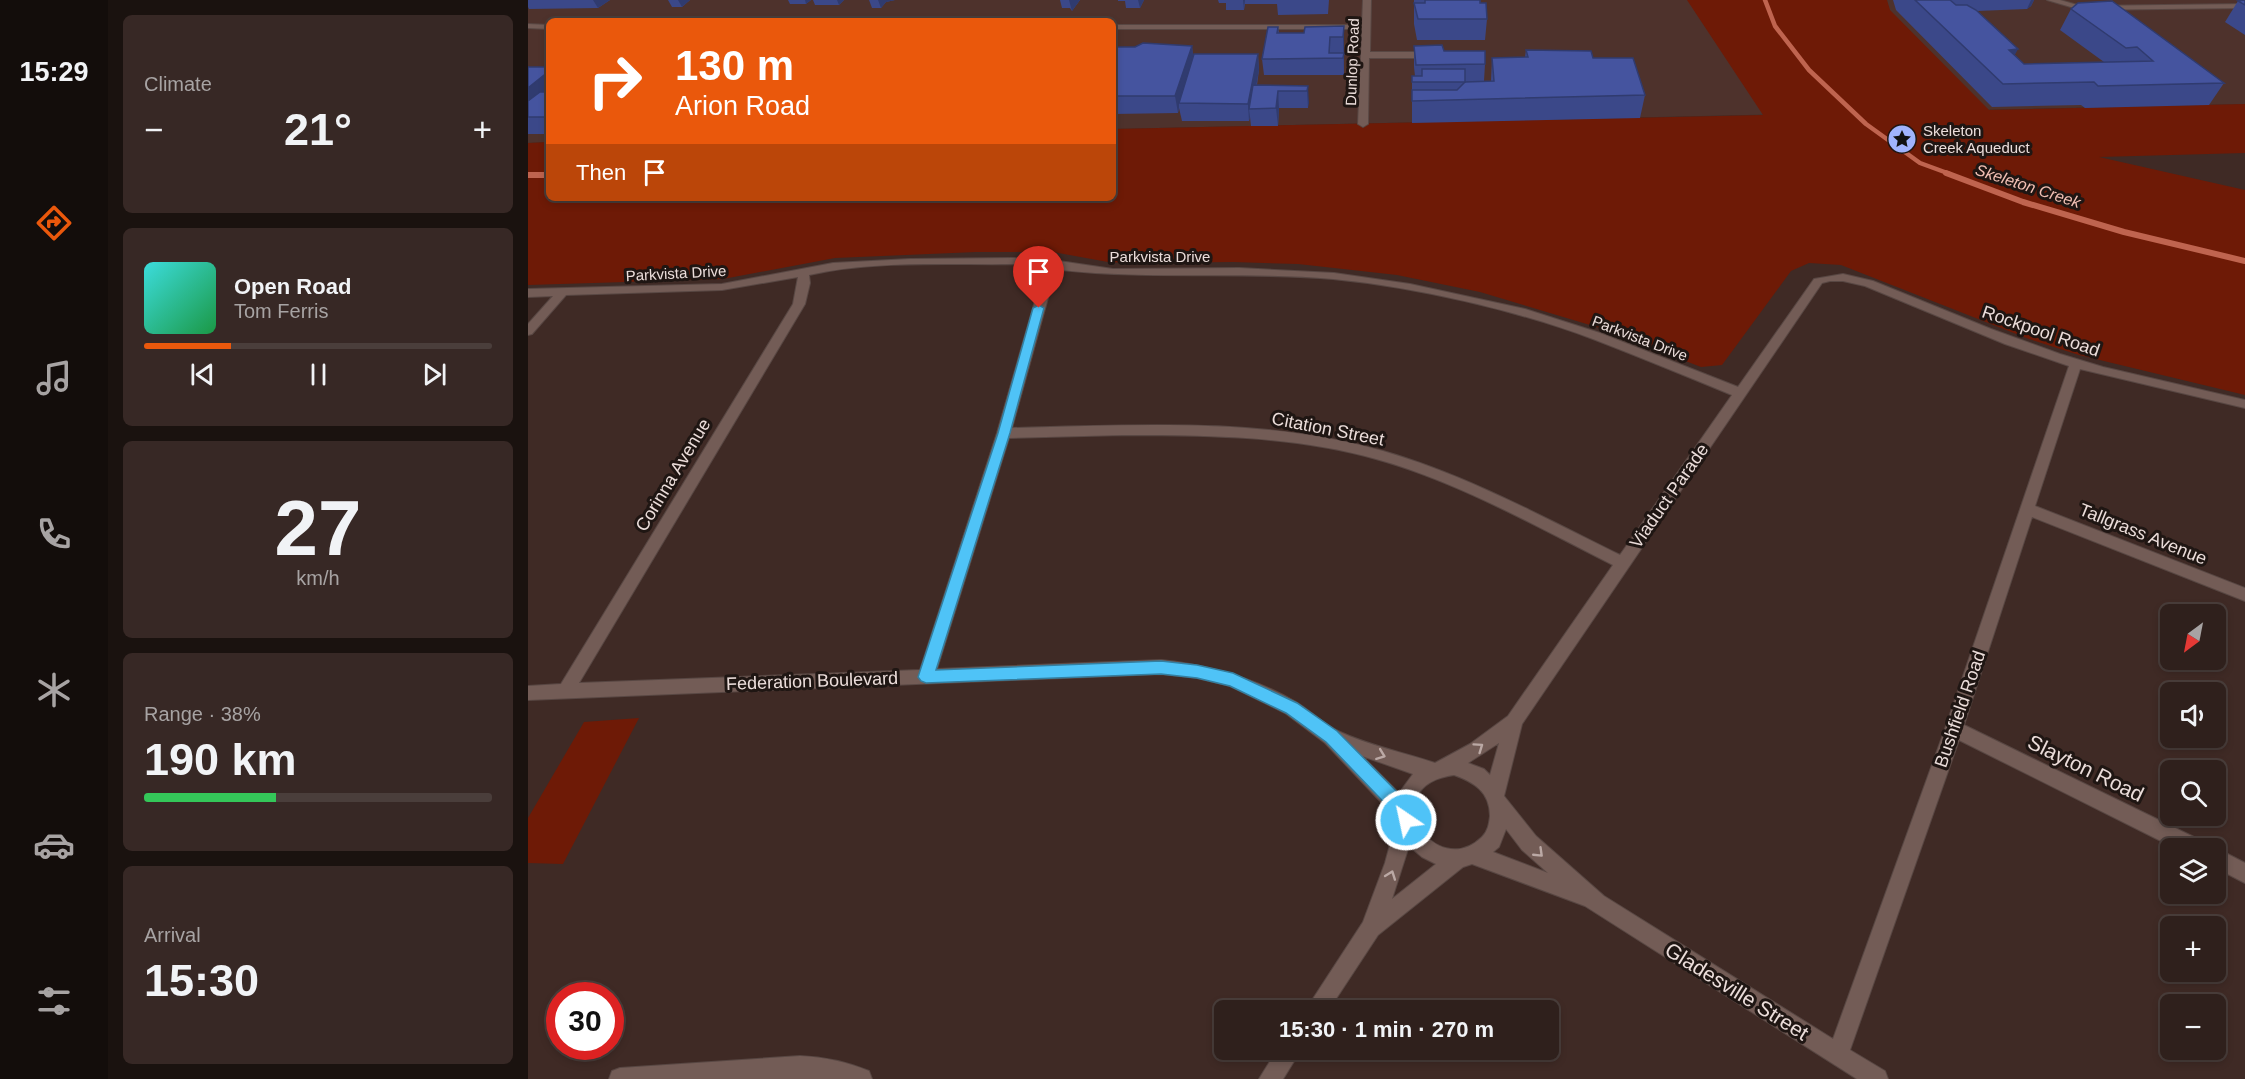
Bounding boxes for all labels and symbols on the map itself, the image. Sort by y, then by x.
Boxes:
street label: Dunlop Road [1342,18,1362,106]
place label: Skeleton Creek Aqueduct [1923,122,2031,156]
place icon: Skeleton Creek Aqueduct [1886,123,1918,155]
water label: Skeleton Creek [1973,161,2084,211]
pin [1013,246,1064,308]
street label: Parkvista Drive [1110,248,1210,265]
street label: Parkvista Drive [625,262,727,284]
street label: Rockpool Road [1980,302,2102,360]
street label: Parkvista Drive [1590,312,1690,364]
street label: Citation Street [1270,408,1386,450]
street label: Corinna Avenue [632,415,714,535]
street label: Viaduct Parade [1626,440,1712,552]
street label: Tallgrass Avenue [2076,499,2210,569]
north arrow [2160,604,2226,670]
street label: Bushfield Road [1931,648,1989,770]
street label: Federation Boulevard [726,668,898,694]
street label: Slayton Road [2024,730,2148,806]
one-way arrow [1472,743,1483,754]
one-way arrow [1376,748,1386,761]
position arrow [1374,788,1438,852]
one-way arrow [1532,845,1543,856]
one-way arrow [1383,870,1396,881]
street label: Gladesville Street [1661,938,1813,1044]
speed limit sign: 30 [546,982,624,1060]

